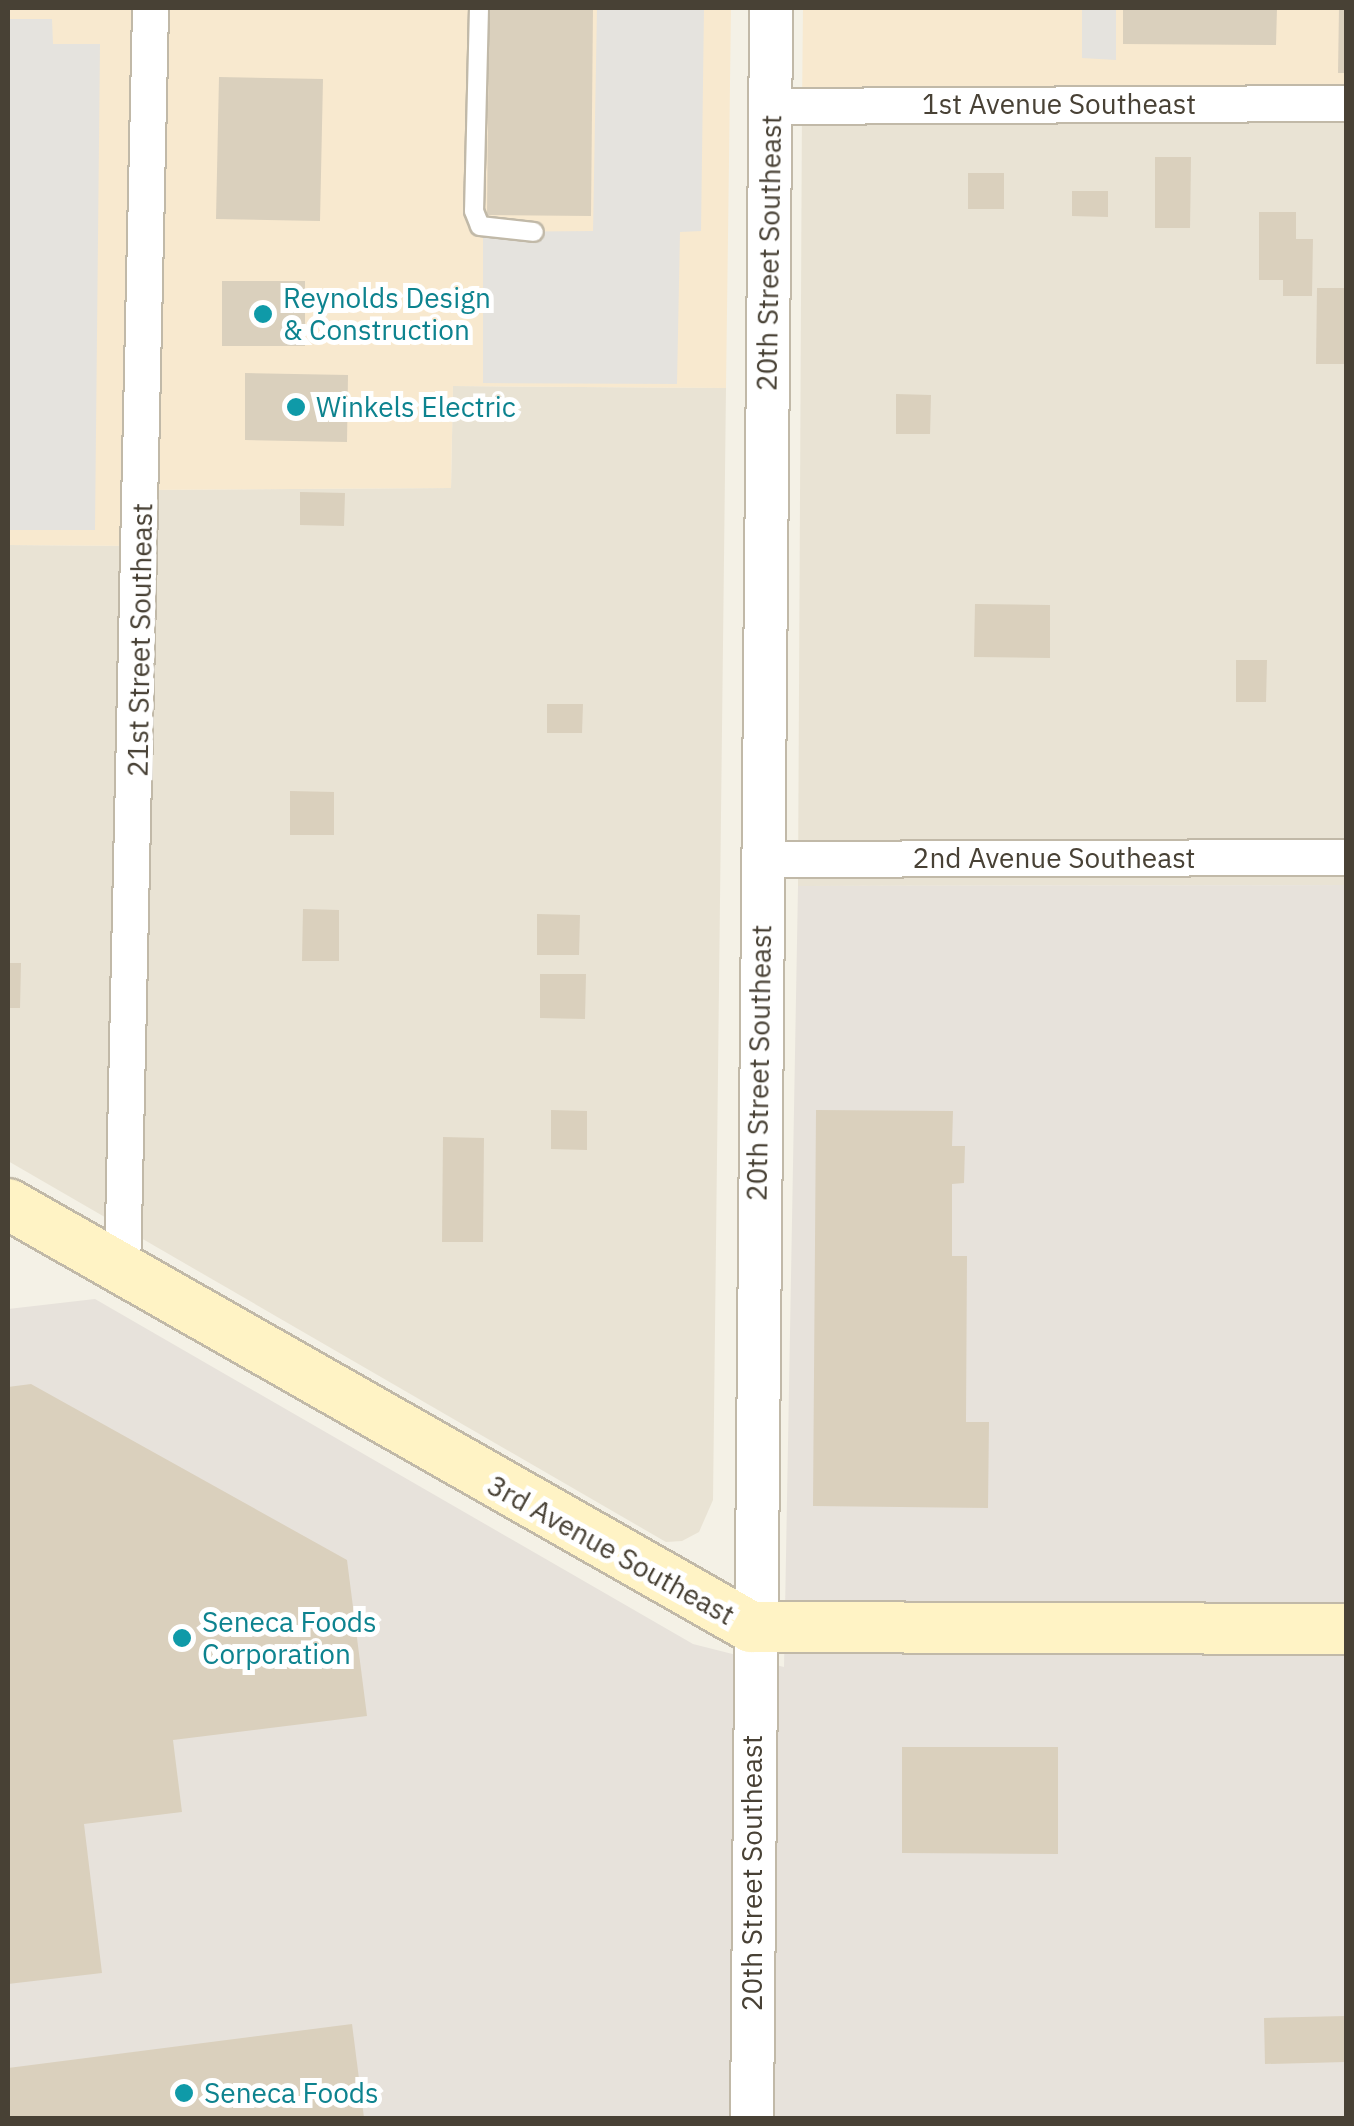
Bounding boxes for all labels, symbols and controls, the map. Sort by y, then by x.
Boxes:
street label: 1st Avenue Southeast [922,87,1196,121]
street label: 20th Street Southeast [750,114,788,392]
place label: Reynolds Design & Construction [283,281,491,347]
marker: Reynolds Design & Construction [252,303,274,325]
place label: Winkels Electric [316,390,516,424]
marker: Winkels Electric [285,396,307,418]
street label: 21st Street Southeast [121,503,159,777]
street label: 2nd Avenue Southeast [913,841,1195,875]
street label: 20th Street Southeast [740,924,778,1202]
street label: 3rd Avenue Southeast [482,1468,740,1632]
place label: Seneca Foods Corporation [202,1605,377,1671]
marker: Seneca Foods Corporation [171,1627,193,1649]
street label: 20th Street Southeast [735,1735,769,2011]
place label: Seneca Foods [204,2076,379,2110]
marker: Seneca Foods [173,2082,195,2104]

